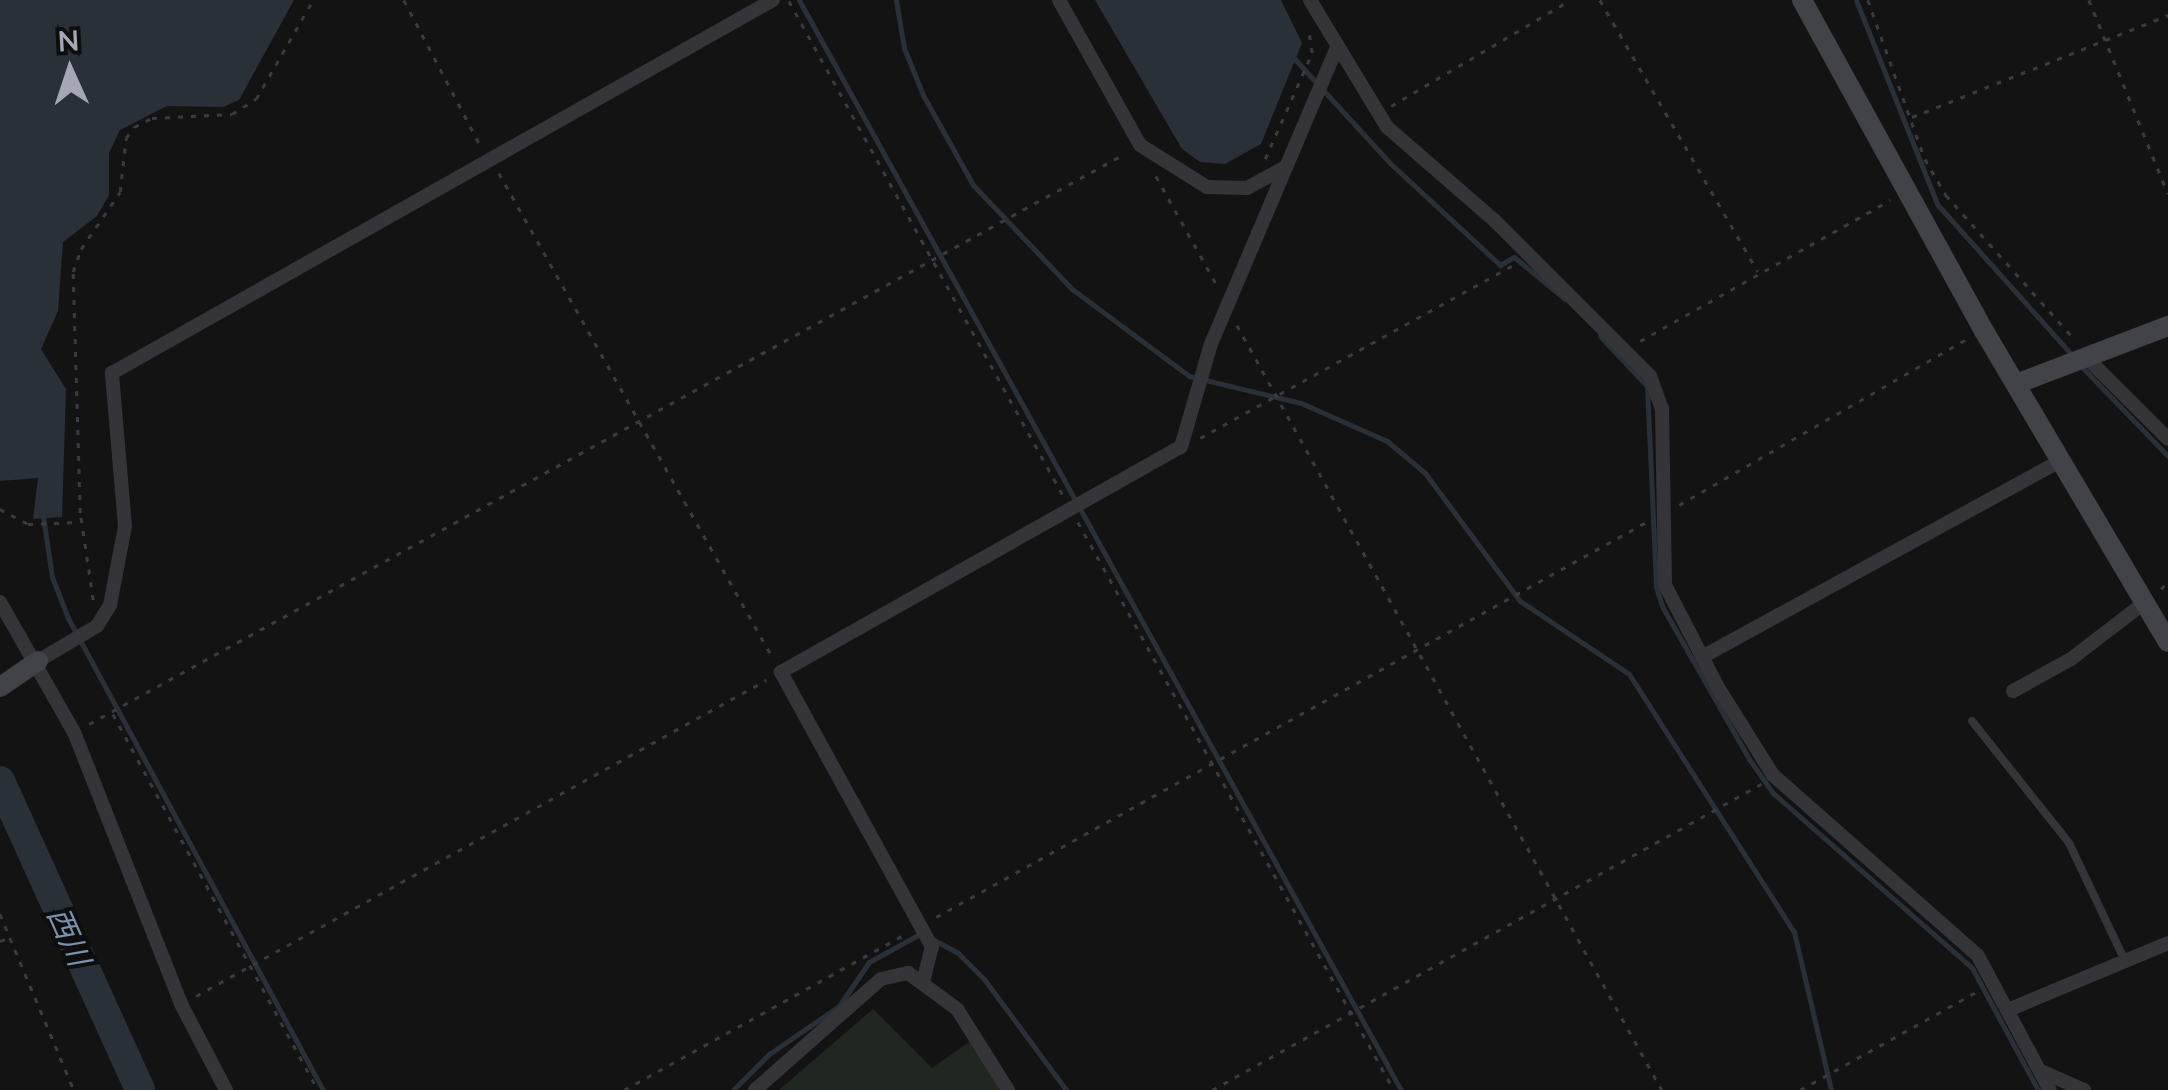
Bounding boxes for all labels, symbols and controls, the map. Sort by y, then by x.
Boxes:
north arrow [20,20,120,120]
text: N [57,23,80,58]
water label: 西川 [41,901,99,971]

